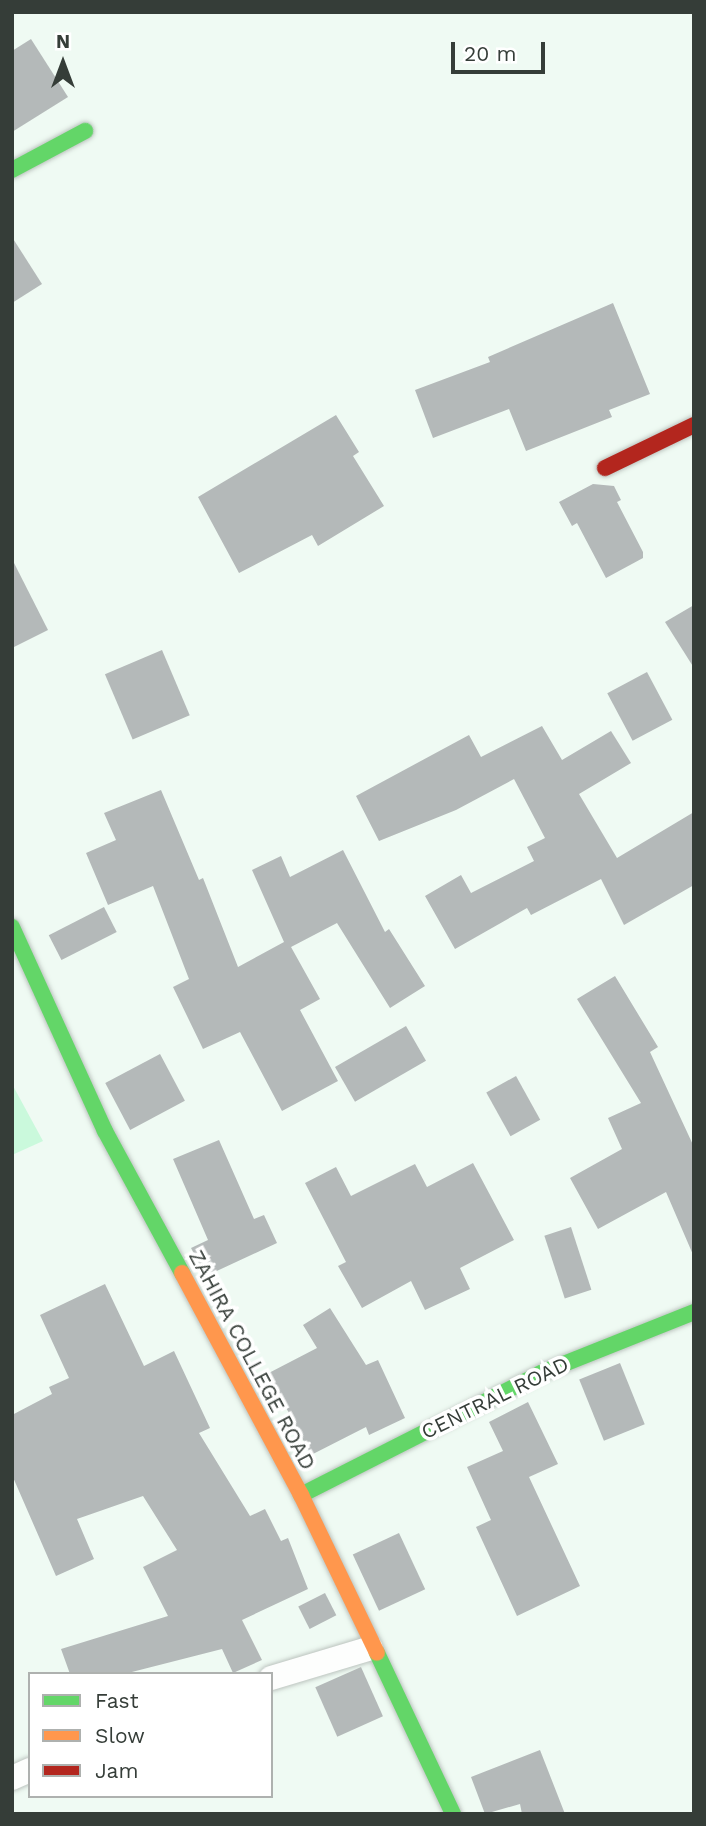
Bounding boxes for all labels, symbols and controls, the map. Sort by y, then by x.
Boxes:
north arrow [28,28,98,98]
scale bar [454,28,548,72]
text: N [56,30,70,53]
text: 20 m [464,41,516,66]
street label: ZAHIRA COLLEGE ROAD [183,1246,321,1474]
street label: CENTRAL ROAD [417,1351,573,1445]
legend [28,1672,273,1798]
text: Fast [95,1688,139,1713]
text: Slow [95,1723,145,1748]
text: Jam [95,1758,138,1783]

